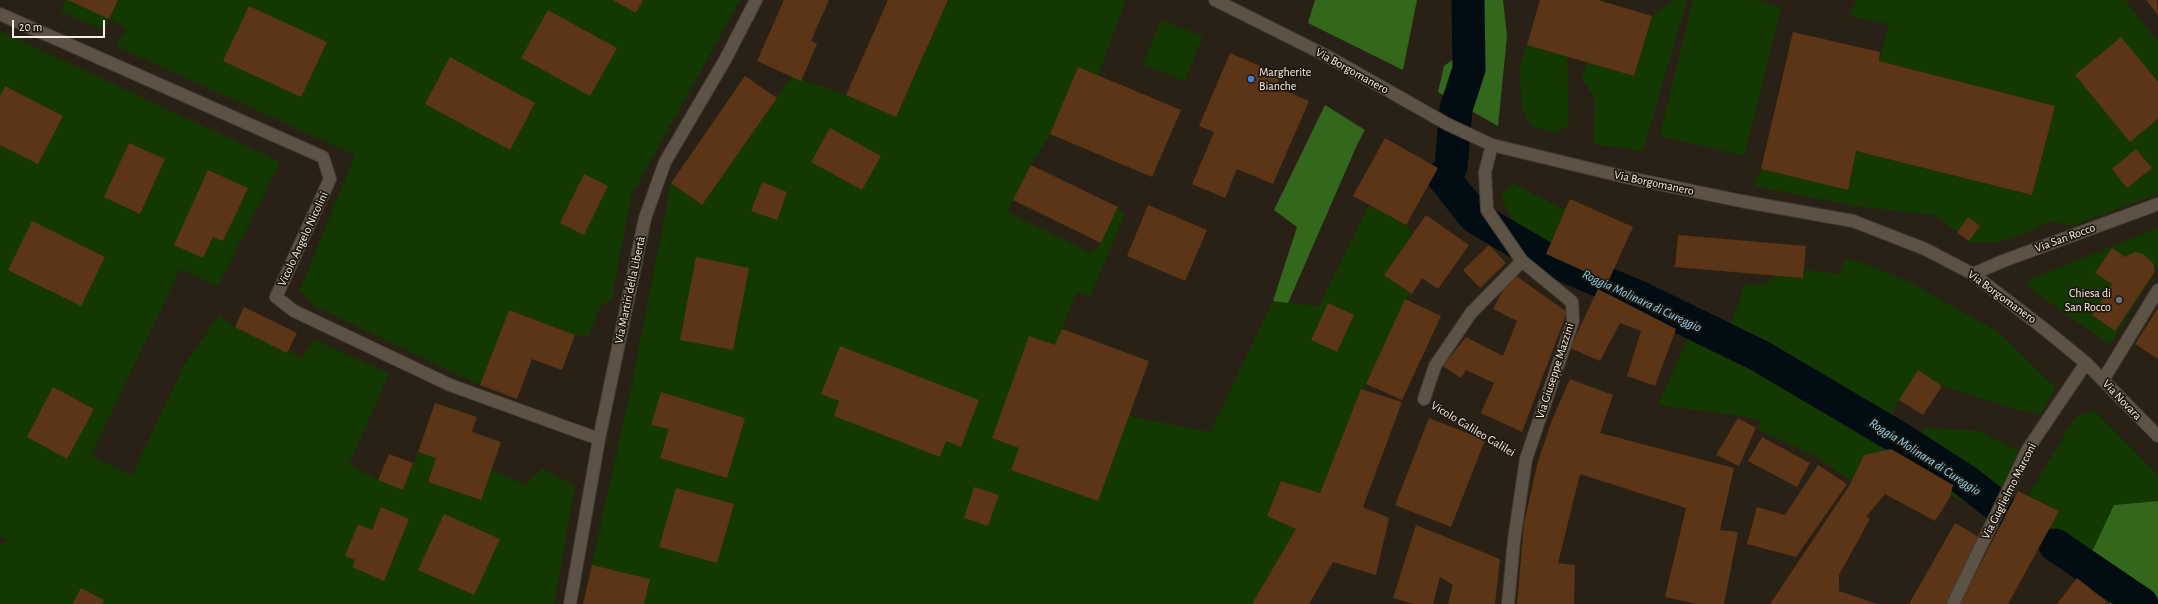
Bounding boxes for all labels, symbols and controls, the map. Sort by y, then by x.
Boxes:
scale bar [14,12,107,38]
text: 20 m [19,21,42,33]
street label: Via Borgomanero [1313,45,1391,97]
place label: Margherite Bianche [1259,65,1311,93]
marker: Margherite Bianche [1246,74,1256,84]
street label: Via Borgomanero [1613,168,1695,198]
street label: Vicolo Angelo Nicolini [275,189,331,289]
street label: Via San Rocco [2033,220,2097,256]
street label: Via Martiri della Libertà [612,235,648,345]
water label: Roggia Molinara di Cureggio [1580,266,1704,336]
street label: Via Borgomanero [1965,267,2039,327]
place label: Chiesa di San Rocco [2065,286,2111,314]
marker: Chiesa di San Rocco [2114,295,2124,305]
street label: Via Giuseppe Mazzini [1533,321,1577,421]
street label: Via Novara [2099,377,2145,423]
street label: Vicolo Galileo Galilei [1428,398,1518,460]
water label: Roggia Molinara di Cureggio [1866,415,1984,499]
street label: Via Guglielmo Marconi [1979,440,2039,542]

